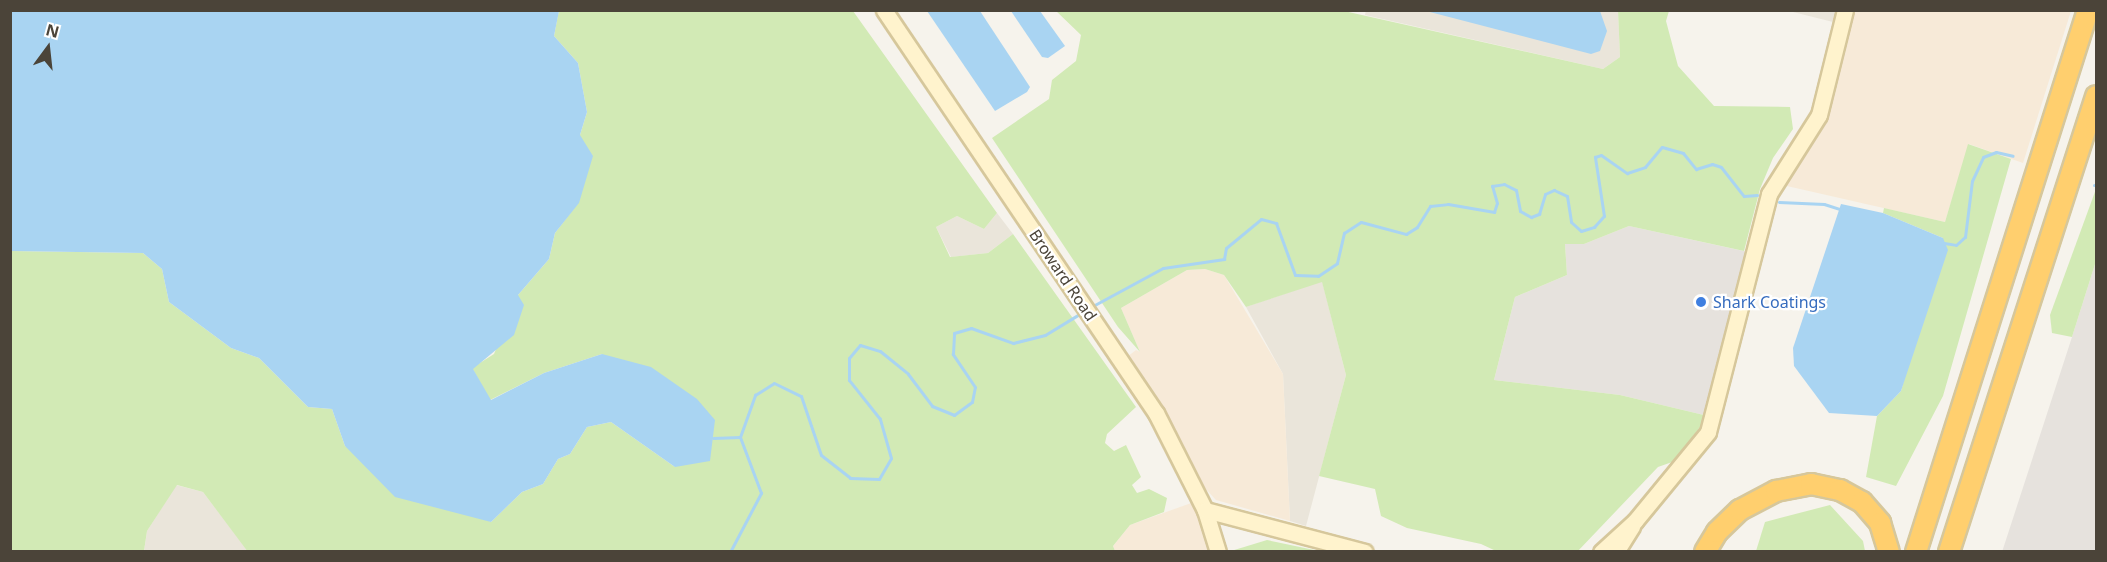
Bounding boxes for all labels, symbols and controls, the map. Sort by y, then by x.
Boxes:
north arrow [18,18,78,78]
text: N [44,18,62,43]
street label: Broward Road [1025,226,1101,324]
place label: Shark Coatings [1713,292,1826,312]
marker: Shark Coatings [1694,295,1708,309]

